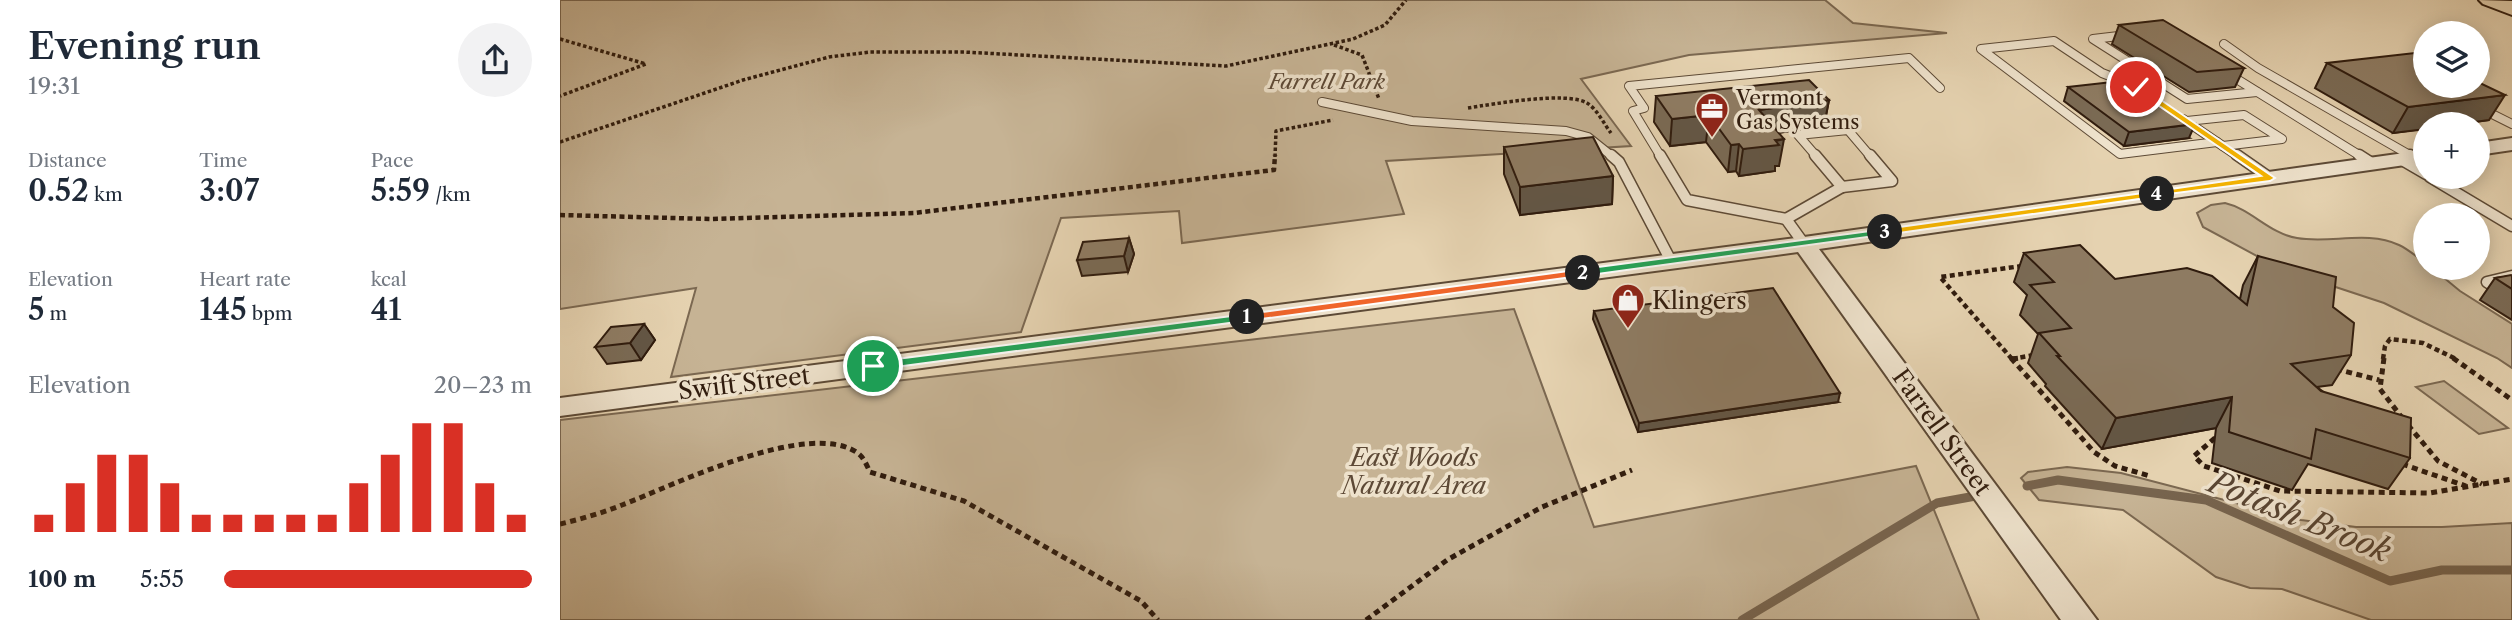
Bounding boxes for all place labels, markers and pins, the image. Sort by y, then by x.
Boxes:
pin [2106,57,2166,117]
place label: Vermont Gas Systems [1735,85,1859,134]
office icon: Vermont Gas Systems [1693,90,1731,139]
pin: 4 [2140,176,2174,212]
pin: 3 [1868,215,1902,250]
pin: 2 [1566,256,1600,290]
shop icon: Klingers [1609,281,1647,330]
place label: Klingers [1652,286,1747,315]
pin: 1 [1230,300,1264,334]
pin [843,336,903,396]

